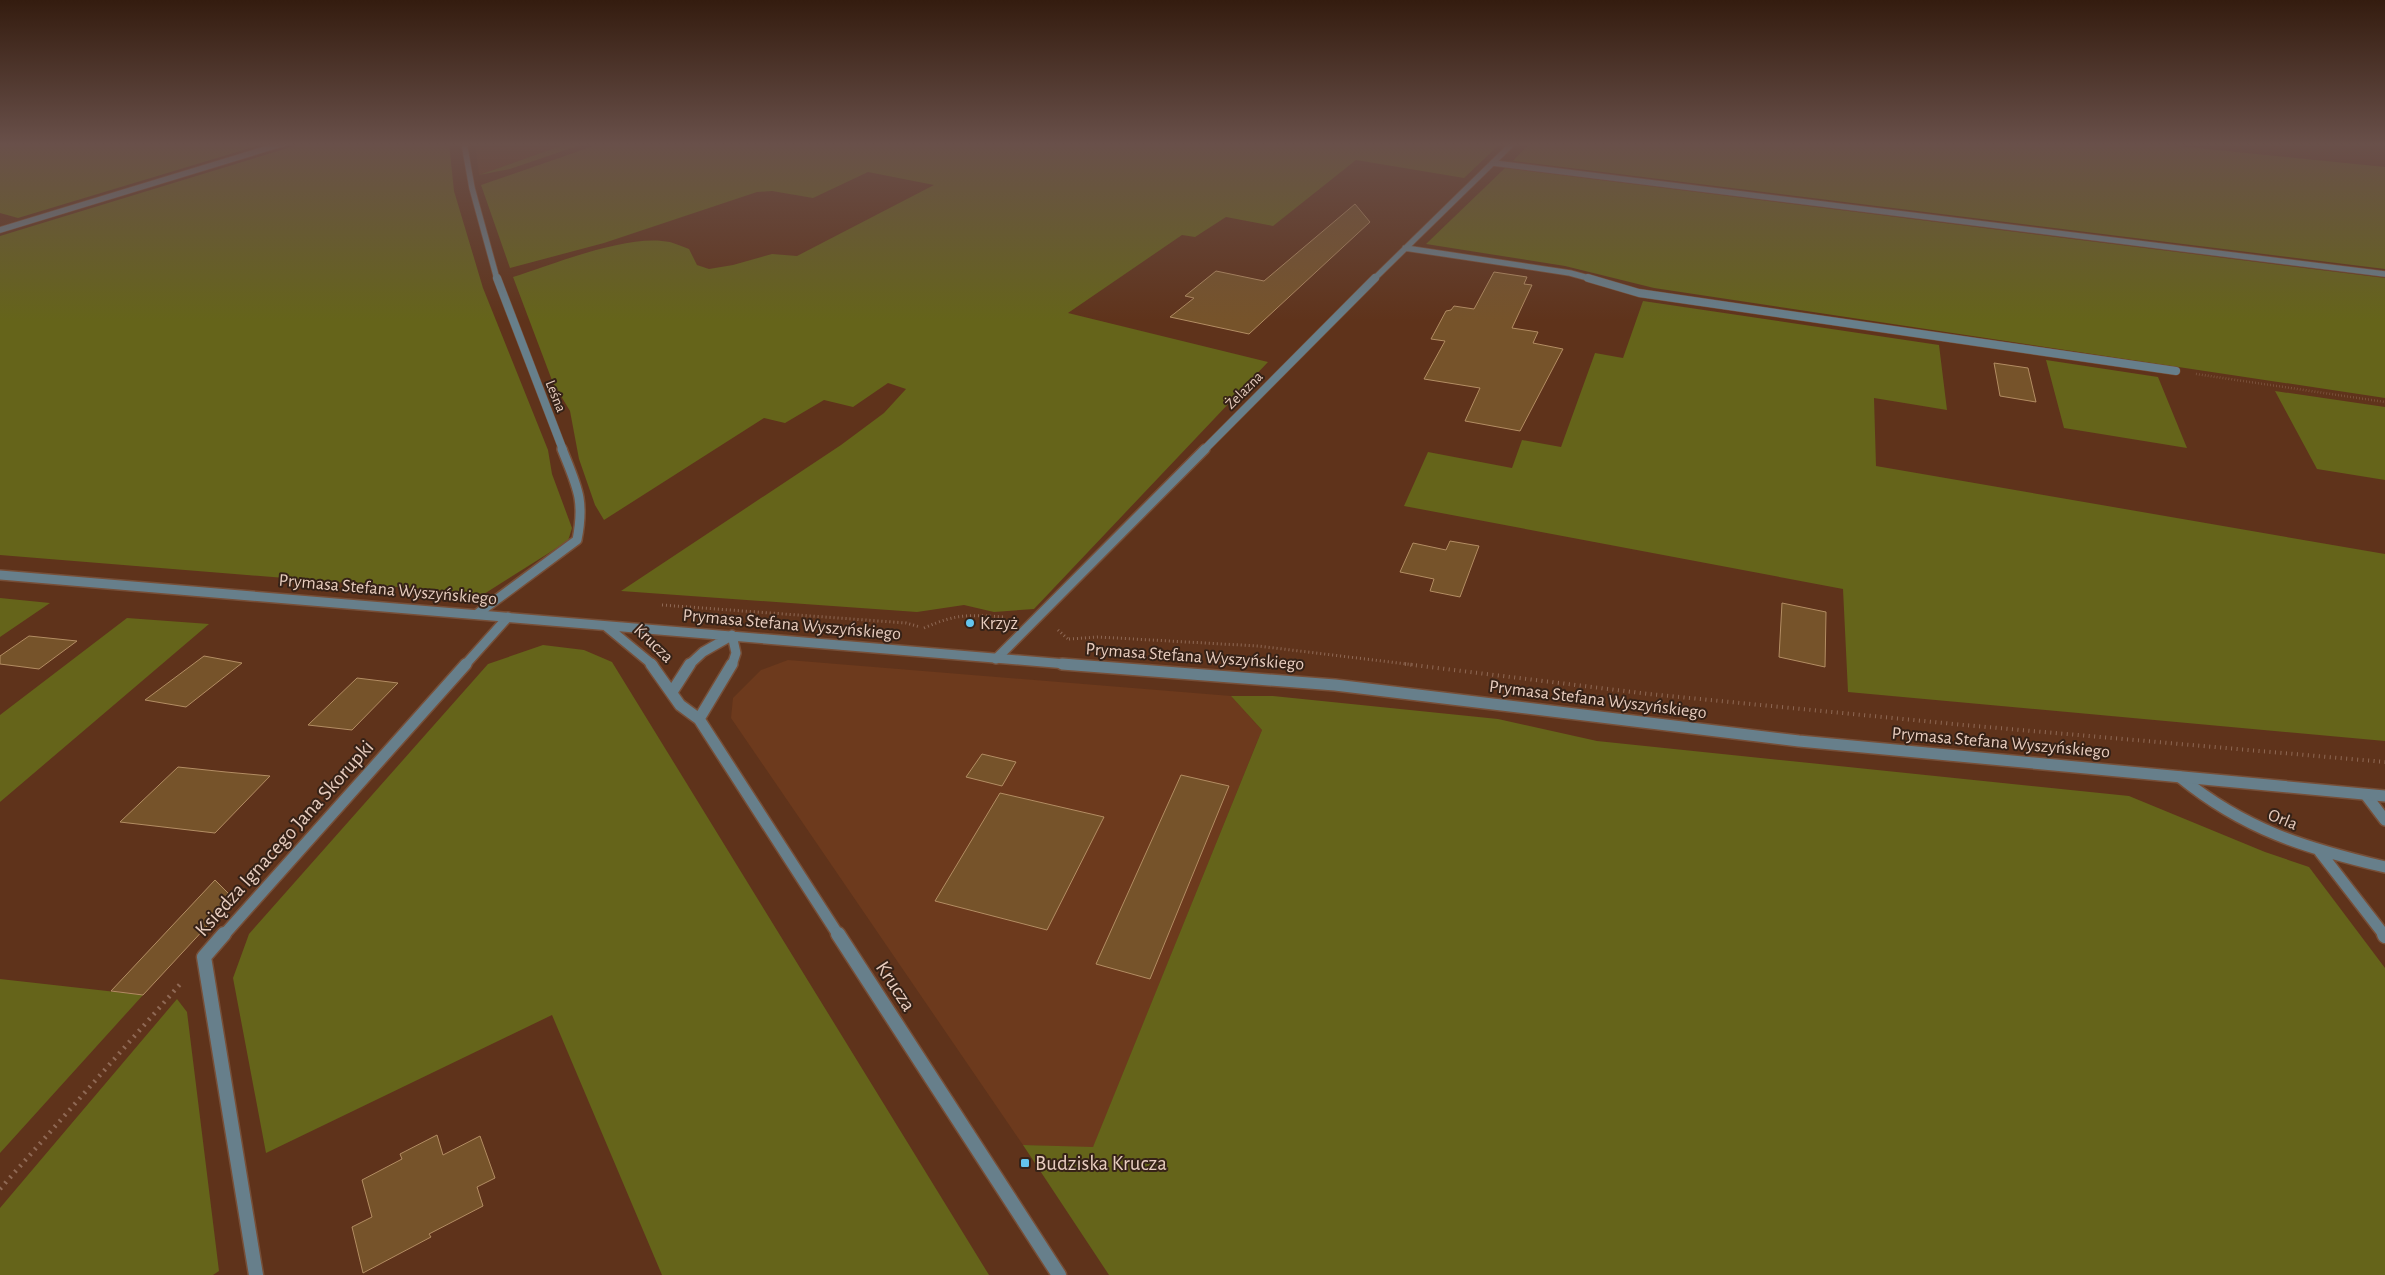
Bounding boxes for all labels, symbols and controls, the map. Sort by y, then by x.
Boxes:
street label: Żelazna [1221,367,1266,412]
street label: Leśna [542,378,569,414]
street label: Prymasa Stefana Wyszyńskiego [278,571,498,609]
street label: Prymasa Stefana Wyszyńskiego [682,606,902,644]
place label: Krzyż [980,615,1018,633]
marker: Krzyż [964,617,976,629]
street label: Krucza [630,621,677,667]
street label: Prymasa Stefana Wyszyńskiego [1085,640,1305,674]
street label: Prymasa Stefana Wyszyńskiego [1488,678,1708,722]
street label: Prymasa Stefana Wyszyńskiego [1891,724,2111,762]
street label: Księdza Ignacego Jana Skorupki [191,736,378,940]
street label: Orla [2265,806,2300,834]
street label: Krucza [872,957,920,1015]
place label: Budziska Krucza [1035,1153,1167,1174]
marker: Budziska Krucza [1019,1157,1031,1169]

